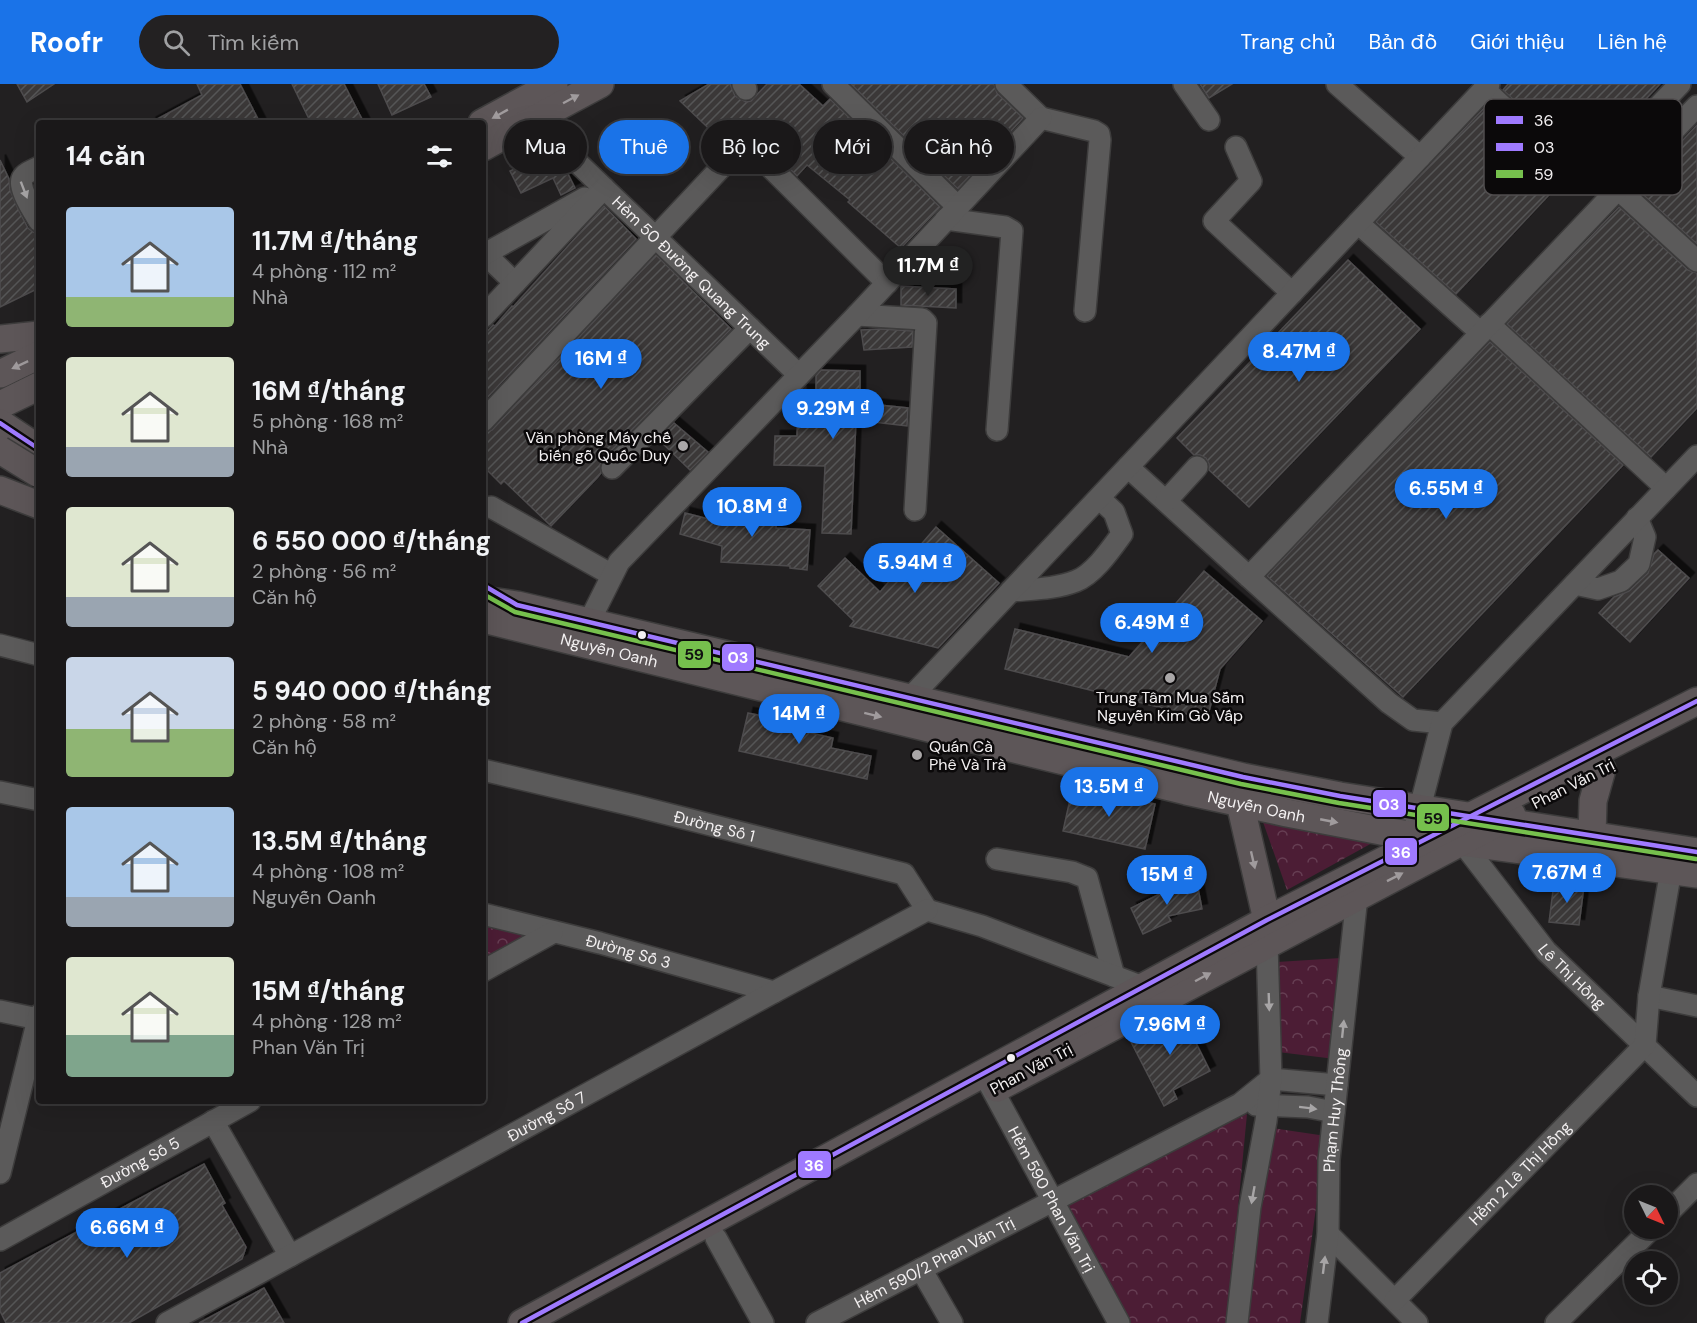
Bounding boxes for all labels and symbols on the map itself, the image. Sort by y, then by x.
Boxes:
one-way arrow [563,94,580,104]
legend [1484,99,1682,195]
one-way arrow [491,109,508,119]
text: 36 [1534,110,1554,131]
text: 03 [1534,137,1554,158]
text: 59 [1534,164,1553,185]
one-way arrow [19,182,29,200]
street label: Hẻm 50 Đường Quang Trung [608,191,776,353]
pin: 11.7M ₫ [873,246,983,297]
pin: 8.47M ₫ [1244,332,1354,383]
pin: 16M ₫ [559,339,643,390]
one-way arrow [11,360,28,369]
pin: 9.29M ₫ [778,389,888,440]
place label: Văn phòng Máy chế biến gỗ Quốc Duy [525,427,671,466]
marker: Văn phòng Máy chế biến gỗ Quốc Duy [676,439,690,453]
pin: 6.55M ₫ [1391,469,1501,520]
pin: 10.8M ₫ [697,487,807,538]
pin: 5.94M ₫ [860,543,970,594]
pin: 6.49M ₫ [1097,603,1207,654]
street label: Nguyễn Oanh [559,628,660,672]
unlabelled marker [636,629,648,641]
line badge: 59 [677,640,712,669]
line badge: 03 [721,643,755,672]
text: 59 [684,644,704,665]
text: 03 [728,647,748,668]
marker: Trung Tâm Mua Sắm Nguyễn Kim Gò Vấp [1163,671,1177,685]
place label: Trung Tâm Mua Sắm Nguyễn Kim Gò Vấp [1096,687,1244,726]
pin: 14M ₫ [757,694,841,745]
one-way arrow [864,710,883,720]
place label: Quán Cà Phê Và Trà [929,736,1006,775]
marker: Quán Cà Phê Và Trà [910,748,924,762]
street label: Phan Văn Trị [1528,754,1618,814]
pin: 13.5M ₫ [1054,767,1164,818]
street label: Nguyễn Oanh [1206,786,1307,827]
line badge: 03 [1372,789,1407,818]
text: 03 [1379,794,1399,815]
line badge: 59 [1416,803,1450,832]
street label: Đường Số 1 [672,805,757,846]
text: 59 [1423,808,1443,829]
one-way arrow [1320,817,1339,826]
line badge: 36 [1384,837,1418,866]
text: 36 [1391,842,1411,863]
one-way arrow [1249,851,1258,870]
pin: 7.67M ₫ [1512,853,1622,904]
pin: 15M ₫ [1125,855,1209,906]
one-way arrow [1386,872,1403,882]
street label: Đường Số 3 [584,929,673,973]
street label: Lê Thị Hồng [1534,939,1611,1014]
one-way arrow [1195,972,1212,982]
one-way arrow [1265,992,1274,1011]
pin: 7.96M ₫ [1115,1005,1225,1056]
one-way arrow [1338,1019,1348,1038]
street label: Phan Văn Trị [986,1039,1076,1099]
street label: Phạm Huy Thông [1318,1047,1351,1172]
unlabelled marker [1005,1052,1017,1064]
street label: Đường Số 7 [503,1086,589,1146]
one-way arrow [1299,1103,1318,1113]
street label: Hẻm 2 Lê Thị Hồng [1464,1116,1575,1229]
street label: Hẻm 590 Phan Văn Trị [1004,1122,1100,1276]
street label: Đường Số 5 [96,1132,183,1193]
line badge: 36 [797,1150,832,1179]
text: 36 [804,1155,824,1176]
north arrow [1624,1185,1678,1239]
one-way arrow [1248,1186,1257,1205]
pin: 6.66M ₫ [72,1208,182,1259]
street label: Hẻm 590/2 Phan Văn Trị [850,1212,1018,1313]
one-way arrow [1319,1255,1329,1274]

